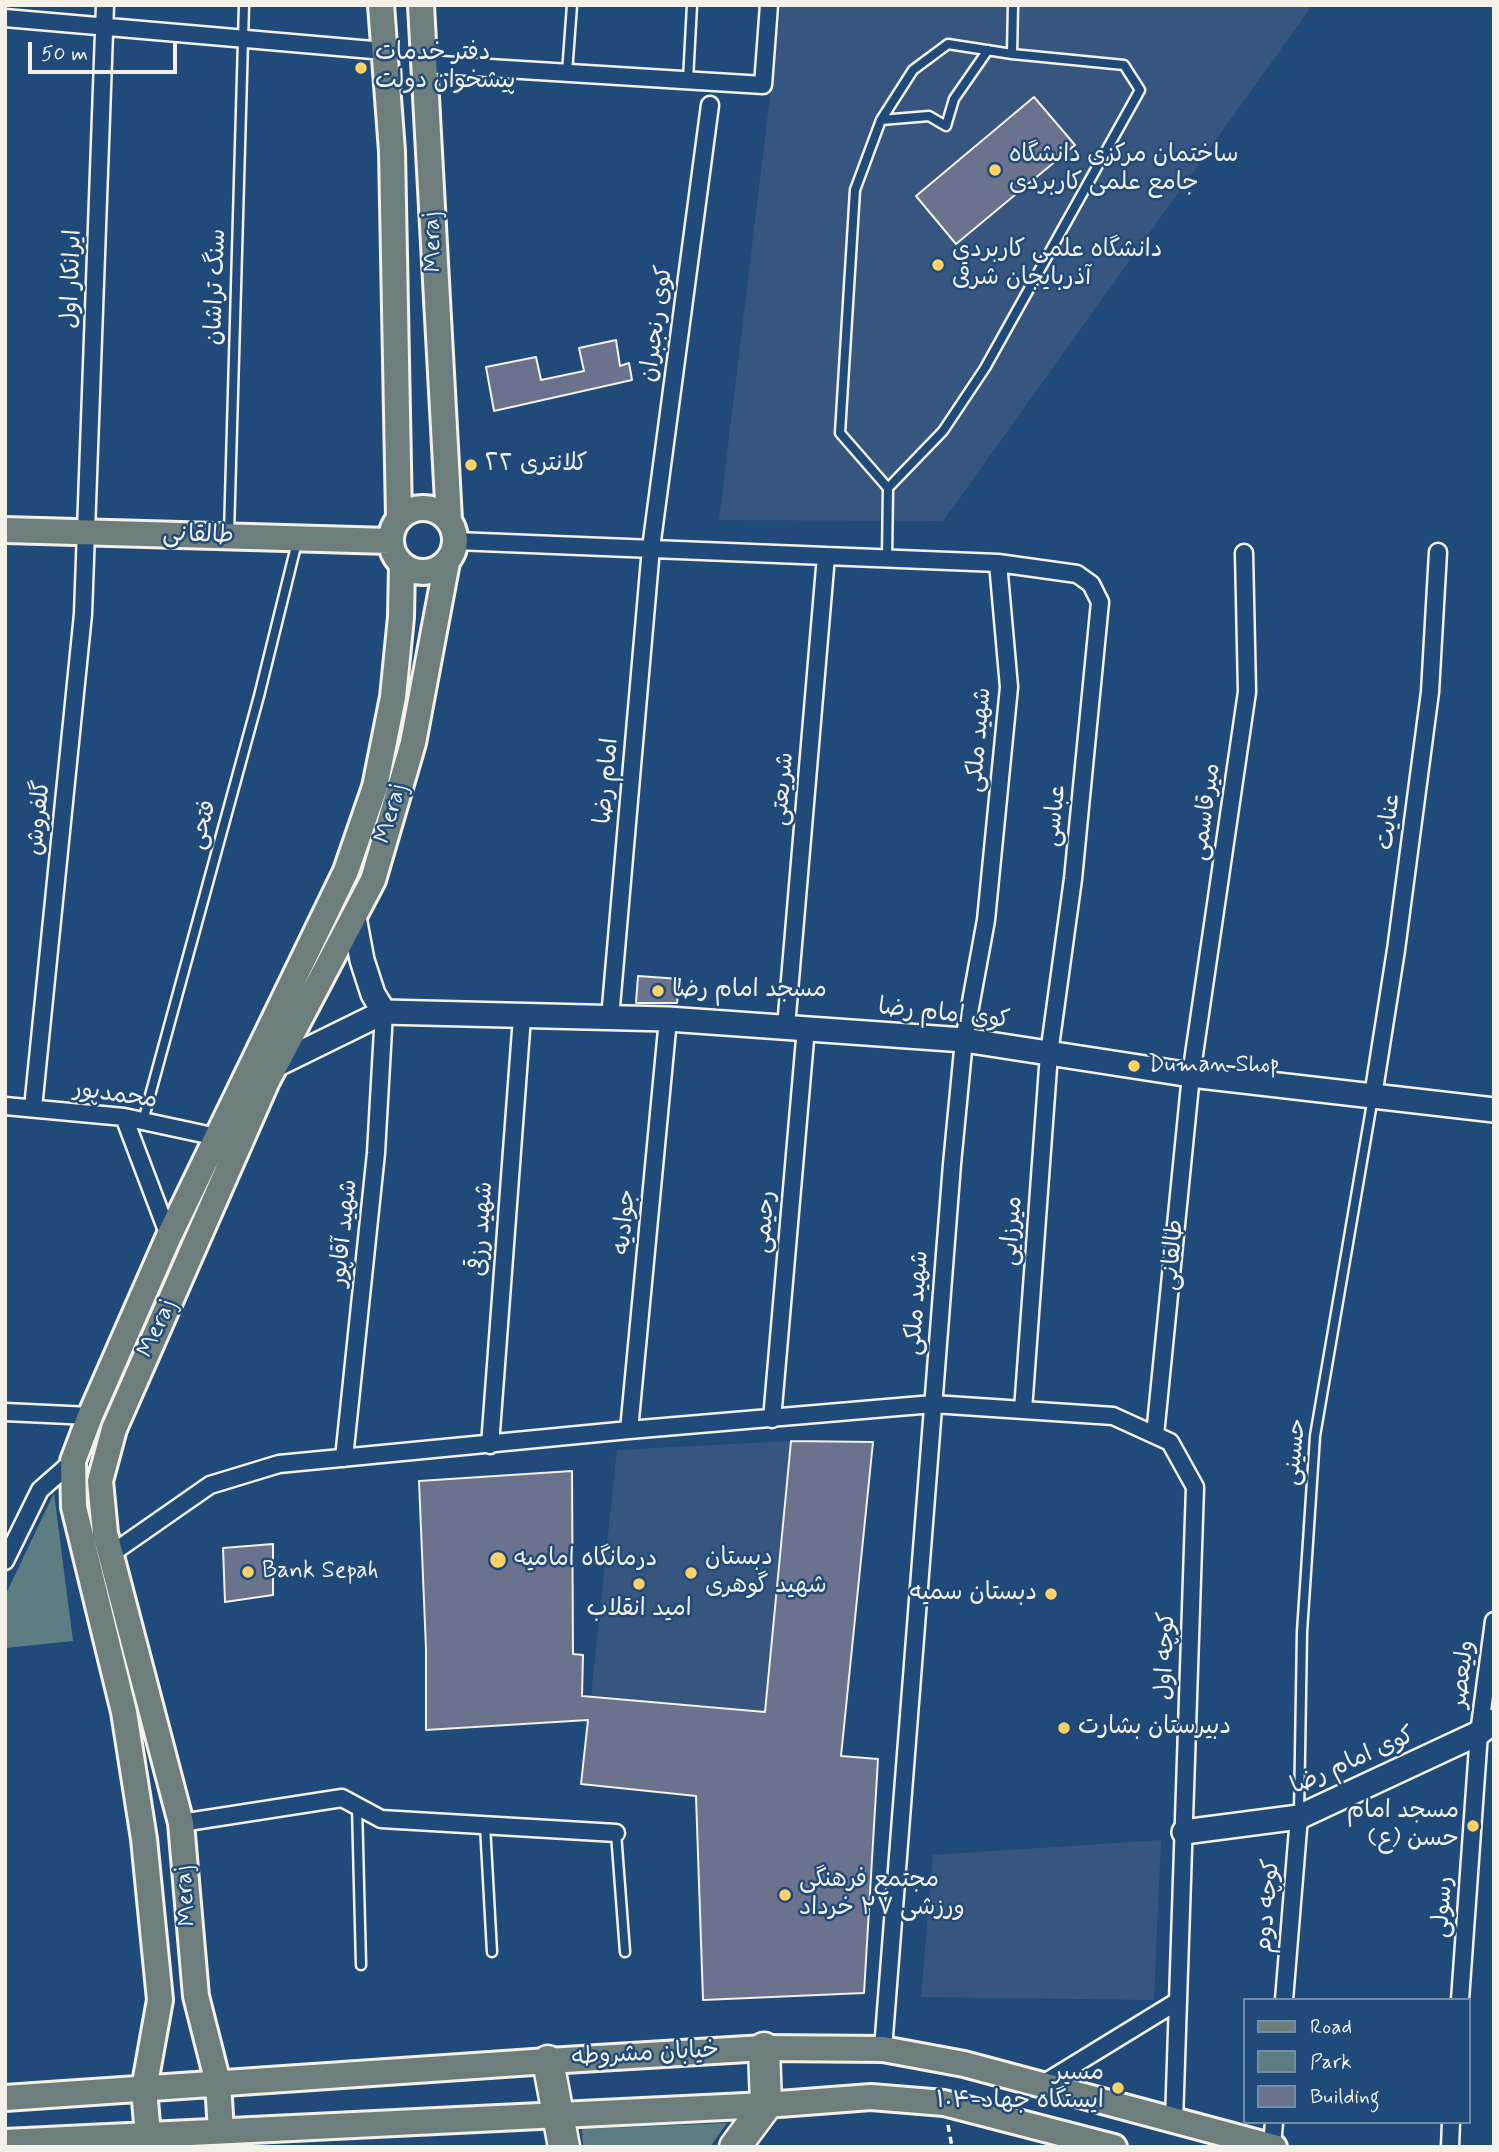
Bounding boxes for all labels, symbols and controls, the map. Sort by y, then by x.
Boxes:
scale bar [32,28,180,72]
text: 50 m [41,40,88,68]
place label: دفتر خدمات پیشخوان دولت [375,40,515,96]
marker: دفتر خدمات پیشخوان دولت [353,60,369,76]
place label: ساختمان مرکزی دانشگاه جامع علمی کاربردی [1009,142,1239,198]
marker: ساختمان مرکزی دانشگاه جامع علمی کاربردی [987,162,1003,178]
street label: Meraj [418,211,450,273]
street label: سنگ تراشان [201,228,233,346]
street label: ایرانکار اول [57,229,89,329]
place label: دانشگاه علمی کاربردی آذربایجان شرقی [952,237,1162,293]
marker: دانشگاه علمی کاربردی آذربایجان شرقی [930,257,946,273]
street label: کوی رنجبران [636,264,680,384]
place label: کلانتری ٢٢ [485,451,587,479]
marker: کلانتری ٢٢ [463,457,479,473]
street label: طالقانی [162,520,234,552]
street label: شهید ملکی [961,686,999,794]
street label: امام رضا [590,737,626,825]
street label: شریعتی [766,751,802,827]
street label: میرقاسمی [1186,761,1228,863]
street label: گلفروش [22,779,58,857]
street label: Meraj [370,781,414,847]
street label: عباسی [1038,784,1074,848]
street label: عنایت [1372,792,1408,852]
street label: فتحی [184,797,224,853]
place label: مسجد امام رضا [672,977,827,1005]
marker: مسجد امام رضا [650,983,666,999]
street label: کوی امام رضا [877,994,1011,1036]
place label: Duman Shop [1148,1052,1279,1080]
marker: Duman Shop [1126,1058,1142,1074]
street label: محمدپور [71,1076,159,1116]
street label: شهید آقاپور [325,1178,365,1288]
street label: شهید رزقی [465,1181,501,1277]
street label: جوادیه [609,1188,643,1256]
street label: رحیمی [749,1189,783,1255]
street label: میرزایی [996,1195,1030,1267]
street label: طالقانی [1157,1218,1191,1292]
street label: شهید ملکی [900,1250,936,1356]
street label: Meraj [133,1295,183,1363]
street label: حسینی [1278,1417,1314,1487]
place label: دبستان شهید گوهری [705,1545,827,1601]
place label: درمانگاه امامیه [514,1546,657,1574]
marker: درمانگاه امامیه [488,1550,508,1570]
place label: Bank Sepah [262,1558,379,1586]
marker: Bank Sepah [240,1564,256,1580]
marker: دبستان شهید گوهری [683,1565,699,1581]
marker: امید انقلاب [631,1576,647,1592]
place label: دبستان سمیه [910,1580,1037,1608]
marker: دبستان سمیه [1043,1586,1059,1602]
place label: امید انقلاب [586,1596,692,1624]
street label: کوچه اول [1151,1611,1183,1701]
street label: ولیعصر [1446,1639,1482,1709]
place label: دبیرستان بشارت [1078,1714,1231,1742]
marker: دبیرستان بشارت [1056,1720,1072,1736]
street label: کوی امام رضا [1287,1722,1419,1802]
place label: مسجد امام حسن (ع) [1347,1798,1459,1854]
marker: مسجد امام حسن (ع) [1465,1818,1481,1834]
street label: کوچه دوم [1251,1858,1287,1954]
street label: Meraj [170,1865,204,1927]
place label: مجتمع فرهنگی ورزشی ۲۷ خرداد [799,1867,965,1923]
street label: رسولی [1427,1875,1461,1939]
marker: مجتمع فرهنگی ورزشی ۲۷ خرداد [777,1887,793,1903]
legend [1244,1998,1471,2124]
text: Road [1310,2013,1352,2041]
street label: خیابان مشروطه [570,2037,720,2073]
text: Park [1310,2048,1352,2076]
place label: مسیر ۱۰۴-ایستگاه جهاد [936,2060,1104,2116]
marker: مسیر ۱۰۴-ایستگاه جهاد [1110,2080,1126,2096]
text: Building [1310,2083,1380,2111]

